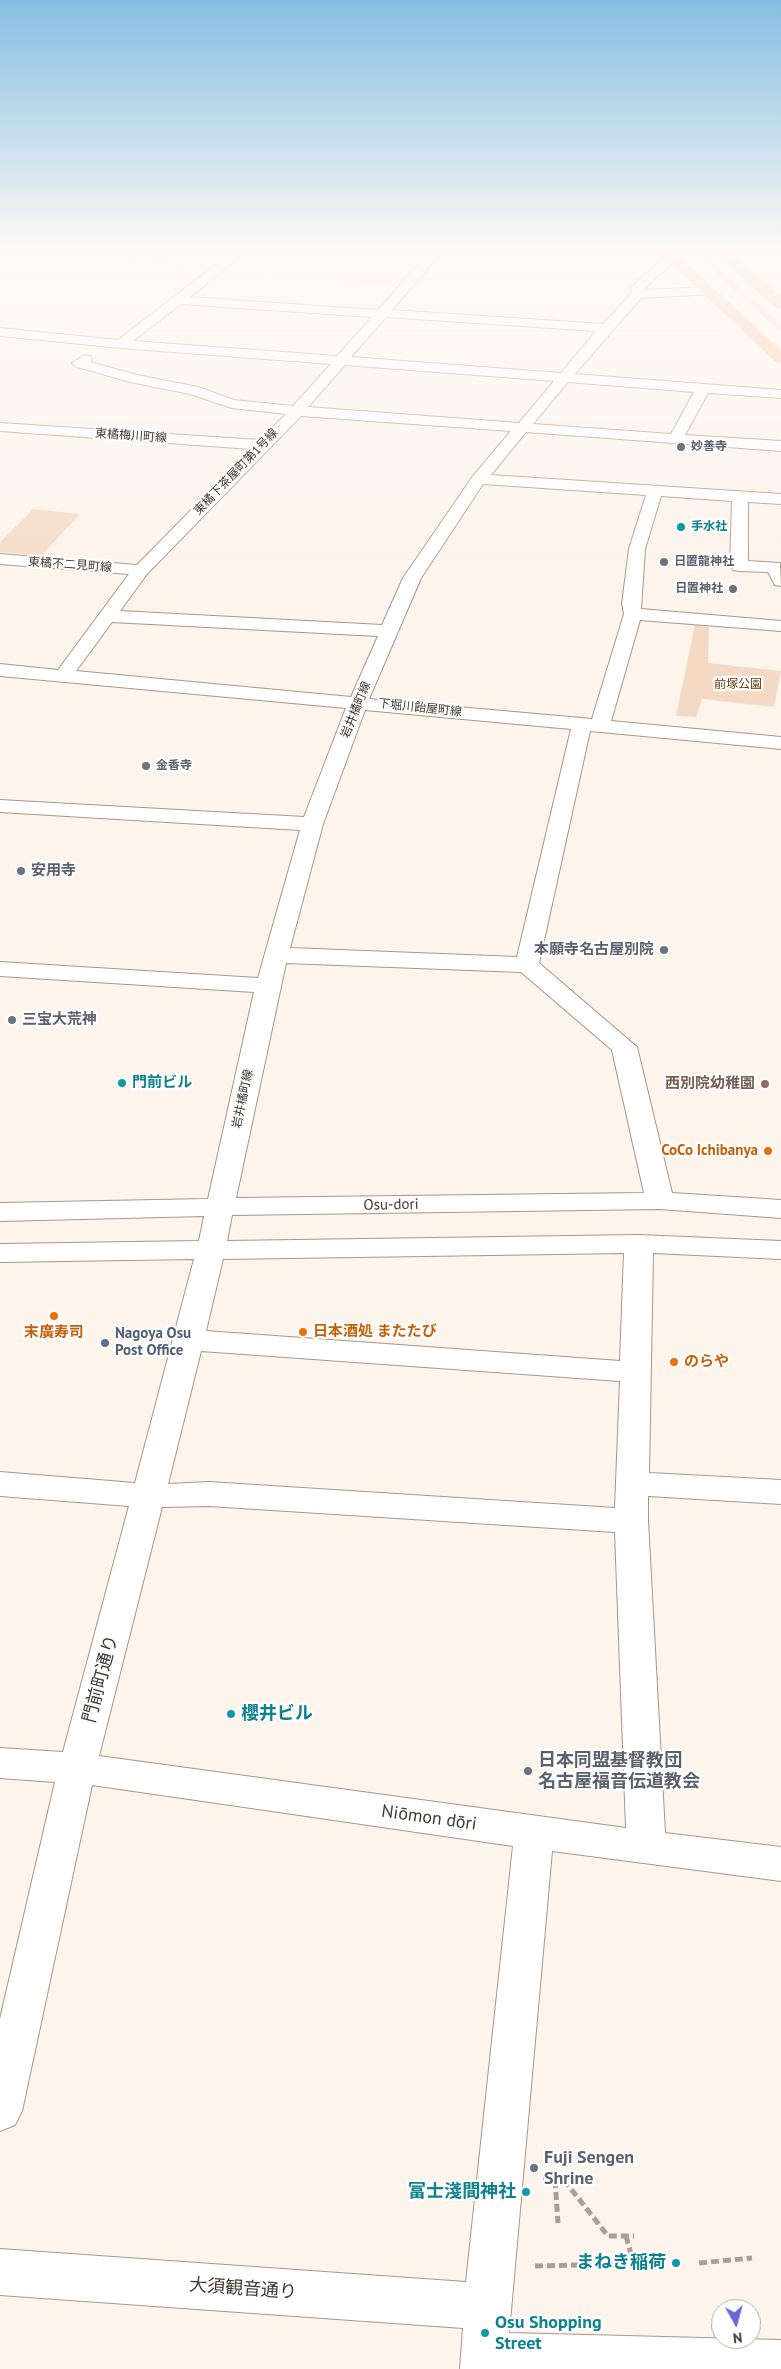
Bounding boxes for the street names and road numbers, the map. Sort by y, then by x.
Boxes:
street label: 東橘梅川町線 [95,426,167,446]
street label: 東橘下茶屋町第1号線 [191,426,281,518]
street label: 東橘不二見町線 [28,555,112,575]
street label: 岩井橘町線 [338,679,374,741]
street label: 下堀川飴屋町線 [377,696,463,720]
street label: 岩井橘町線 [230,1068,256,1130]
street label: Osu-dori [363,1196,419,1214]
street label: 門前町通り [79,1633,123,1725]
street label: Niōmon dōri [380,1801,478,1835]
street label: 大須観音通り [188,2274,298,2304]

